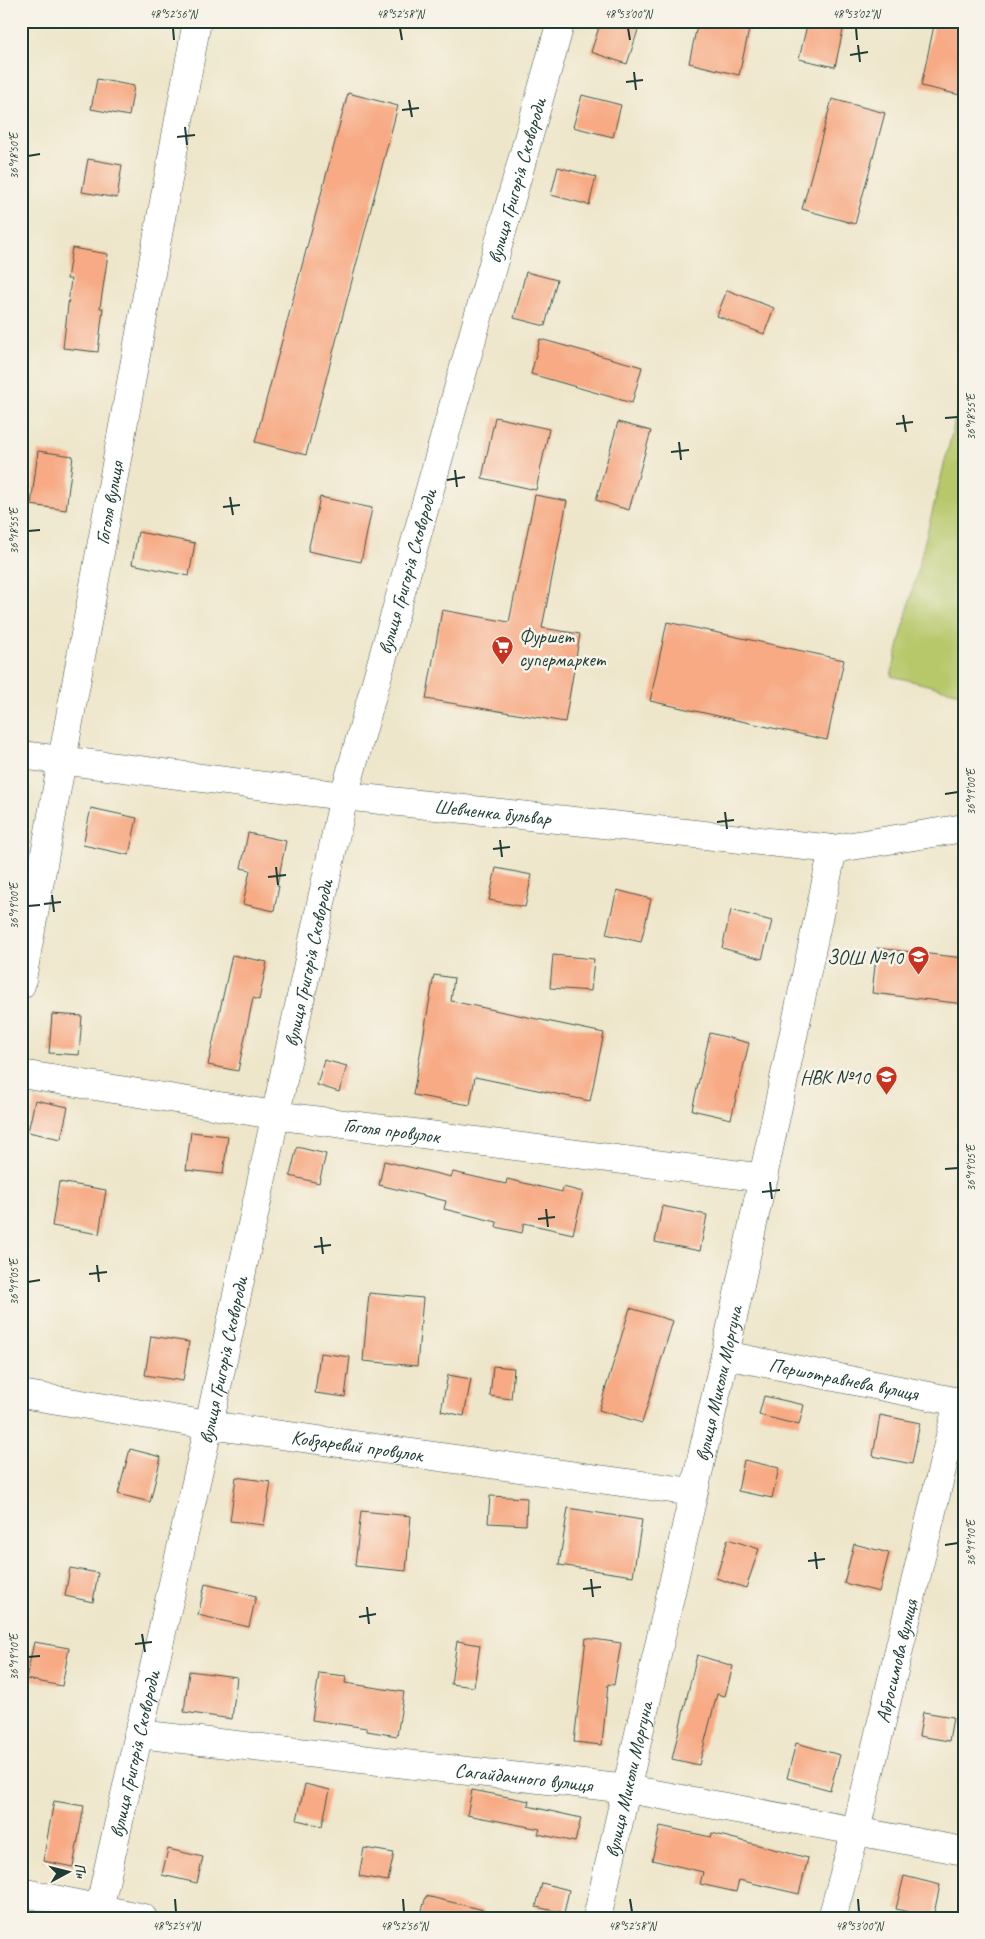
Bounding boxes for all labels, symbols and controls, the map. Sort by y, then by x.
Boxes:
text: 48°52'56"N [149,6,198,22]
text: 48°52'58"N [376,6,425,22]
text: 48°53'00"N [604,6,653,22]
text: 48°53'02"N [832,6,881,22]
street label: вулиця Григорія Сковороди [481,94,552,266]
text: 36°18'50"E [6,131,22,179]
text: 36°18'55"E [963,392,979,440]
street label: Гоголя вулиця [89,457,129,547]
street label: вулиця Григорія Сковороди [372,485,442,657]
text: 36°18'55"E [6,506,22,554]
place label: Фуршет супермаркет [519,624,607,672]
supermarket icon: Фуршет супермаркет [491,635,515,666]
text: 36°19'00"E [963,767,979,815]
street label: Шевченка бульвар [433,793,553,831]
street label: вулиця Григорія Сковороди [278,876,338,1049]
text: 36°19'00"E [6,881,22,929]
place label: ЗОШ №10 [827,945,905,970]
school or university icon: ЗОШ №10 [907,945,931,976]
place label: НВК №10 [800,1065,872,1090]
school or university icon: НВК №10 [874,1065,898,1096]
street label: Гоголя провулок [342,1112,443,1149]
text: 36°19'05"E [963,1143,979,1191]
text: 36°19'05"E [6,1257,22,1305]
street label: вулиця Григорія Сковороди [193,1273,253,1446]
street label: вулиця Миколи Моргуна [689,1302,748,1464]
street label: Першотравнева вулиця [767,1352,922,1406]
street label: Кобзаревий провулок [290,1424,426,1467]
text: 36°19'10"E [963,1518,979,1566]
street label: Абросимова вулиця [870,1596,923,1725]
text: 36°19'10"E [6,1632,22,1680]
street label: вулиця Григорія Сковороди [103,1667,166,1840]
street label: вулиця Миколи Моргуна [599,1698,659,1860]
street label: Сагайдачного вулиця [453,1757,596,1798]
north arrow [42,1846,92,1896]
text: Пн [71,1862,90,1880]
text: 48°52'54"N [152,1918,201,1934]
text: 48°52'56"N [380,1918,429,1934]
text: 48°52'58"N [608,1918,657,1934]
text: 48°53'00"N [835,1918,884,1934]

